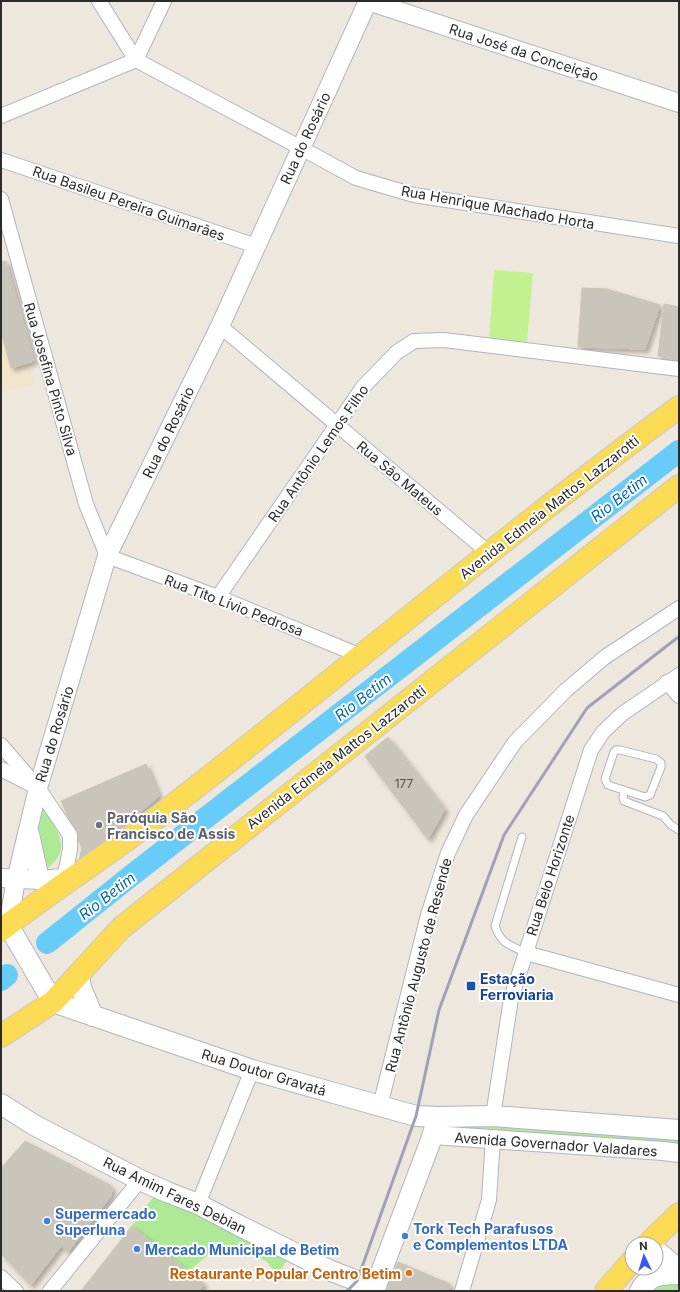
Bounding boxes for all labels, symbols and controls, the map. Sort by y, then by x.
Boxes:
street label: Rua José da Conceição [447,20,601,84]
street label: Rua do Rosário [276,89,334,187]
street label: Rua Basileu Pereira Guimarães [31,162,227,244]
street label: Rua Henrique Machado Horta [400,182,596,232]
street label: Rua Josefina Pinto Silva [21,300,81,458]
street label: Rua Antônio Lemos Filho [264,381,372,525]
street label: Rua do Rosário [139,383,197,481]
street label: Avenida Edmeia Mattos Lazzarotti [456,432,642,582]
street label: Rua São Mateus [354,437,446,519]
water label: Rio Betim [587,470,651,526]
street label: Rua Tito Lívio Pedrosa [162,571,306,639]
water label: Rio Betim [331,669,395,725]
street label: Avenida Edmeia Mattos Lazzarotti [243,682,429,832]
street label: Rua do Rosário [31,684,77,784]
house number: 177 [395,776,414,791]
place label: Paróquia São Francisco de Assis [107,809,236,842]
street label: Rua Belo Horizonte [522,812,578,938]
marker: Paróquia São Francisco de Assis [94,820,104,830]
street label: Rua Antônio Augusto de Resende [381,856,455,1074]
water label: Rio Betim [75,868,139,924]
place label: Estação Ferroviaria [480,970,554,1003]
marker: Estação Ferroviaria [465,980,477,992]
street label: Rua Doutor Gravatá [200,1045,328,1099]
street label: Avenida Governador Valadares [454,1128,658,1160]
street label: Rua Amim Fares Debian [101,1153,249,1237]
place label: Supermercado Superluna [55,1205,157,1238]
marker: Supermercado Superluna [42,1216,52,1226]
place label: Tork Tech Parafusos e Complementos LTDA [413,1220,568,1253]
marker: Tork Tech Parafusos e Complementos LTDA [400,1231,410,1241]
north arrow [624,1236,664,1276]
text: N [639,1239,648,1253]
place label: Mercado Municipal de Betim [145,1241,339,1258]
marker: Mercado Municipal de Betim [132,1244,142,1254]
place label: Restaurante Popular Centro Betim [170,1265,401,1282]
marker: Restaurante Popular Centro Betim [404,1268,414,1278]

